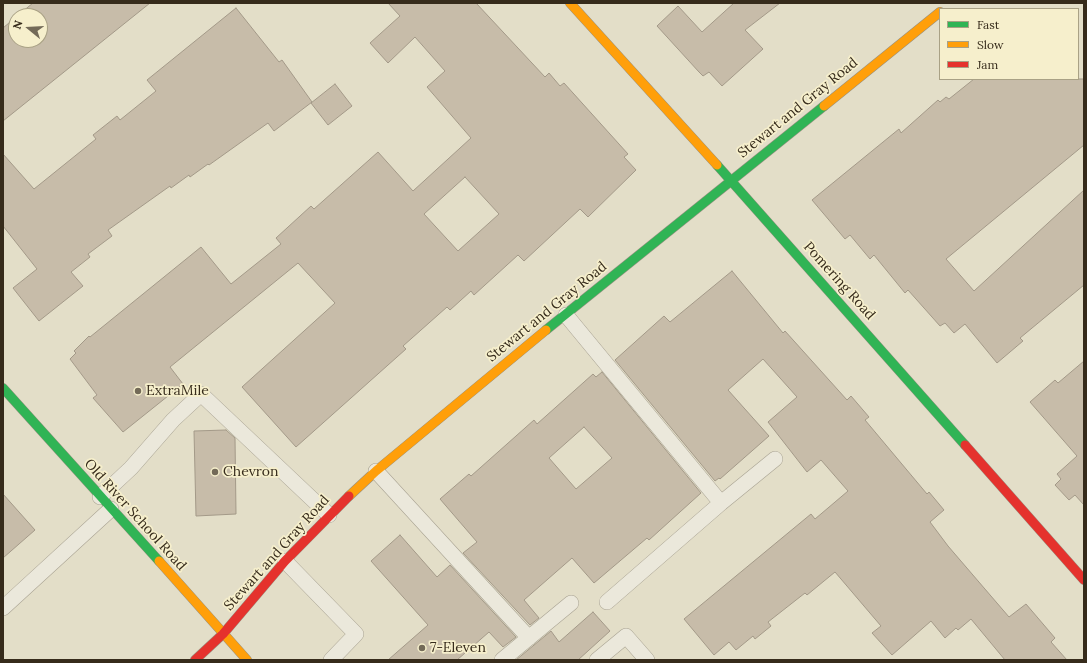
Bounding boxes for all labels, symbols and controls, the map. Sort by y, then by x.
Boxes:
north arrow [8,8,48,48]
legend [939,8,1079,80]
text: Fast [977,17,1000,32]
text: N [10,18,26,31]
text: Slow [977,37,1004,52]
street label: Stewart and Gray Road [735,54,861,162]
text: Jam [977,57,998,72]
street label: Pomering Road [800,239,878,323]
street label: Stewart and Gray Road [484,258,610,366]
place label: ExtraMile [146,383,209,399]
marker: ExtraMile [133,386,143,396]
street label: Old River School Road [81,456,189,574]
place label: Chevron [223,464,278,480]
marker: Chevron [210,467,220,477]
street label: Stewart and Gray Road [221,492,333,614]
place label: 7-Eleven [430,640,486,656]
marker: 7-Eleven [417,643,427,653]

